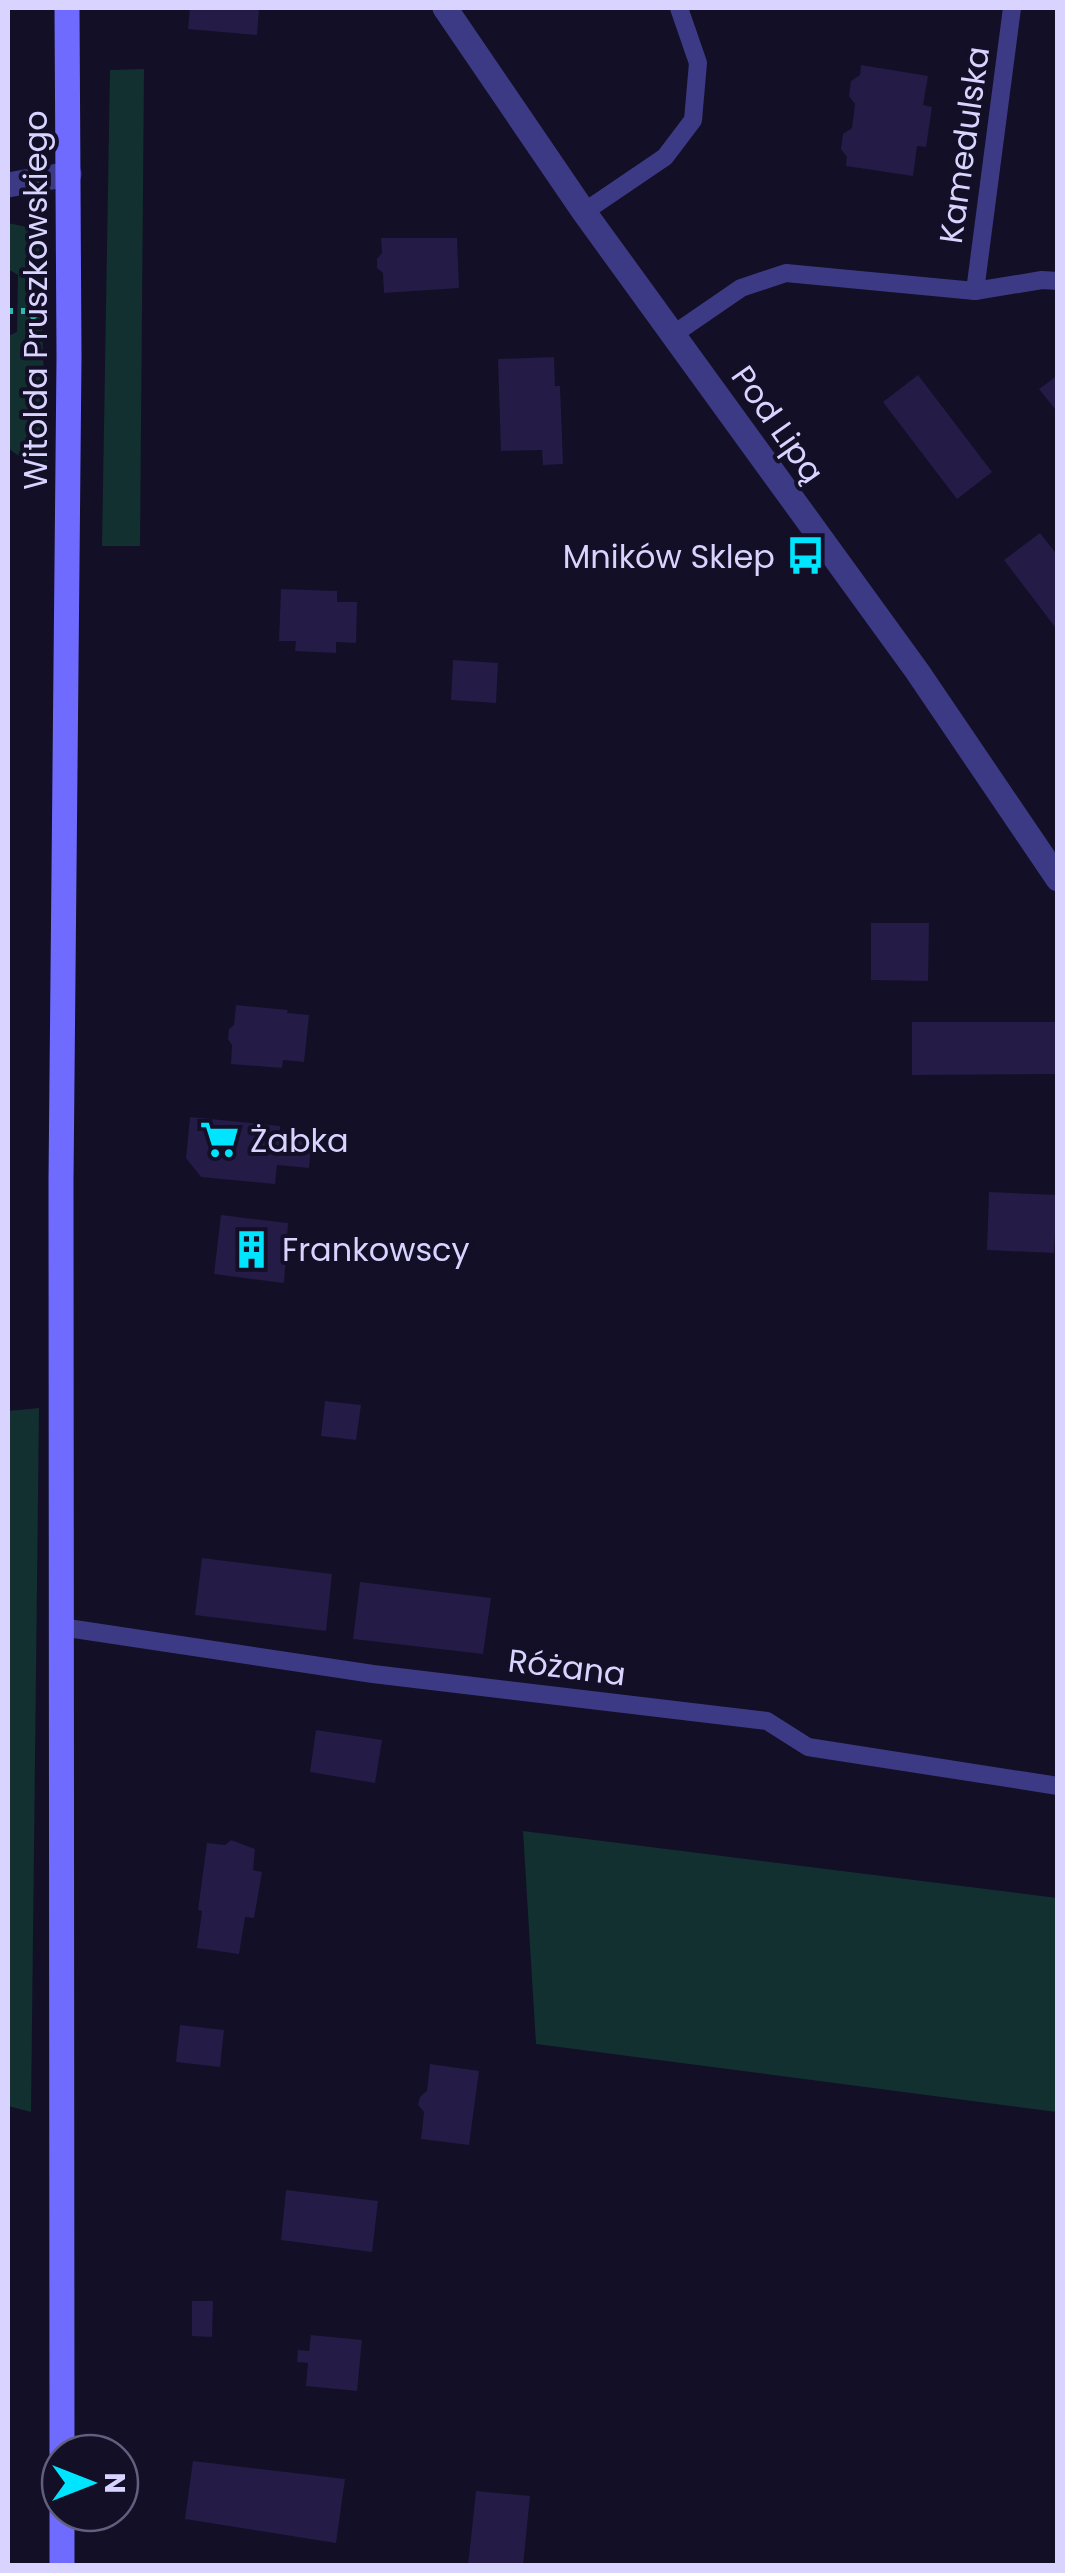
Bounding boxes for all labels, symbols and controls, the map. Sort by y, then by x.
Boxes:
street label: Kamedulska [928,44,1000,246]
street label: Witolda Pruszkowskiego [13,110,58,490]
street label: Pod Lipą [721,356,835,492]
place label: Mników Sklep [563,534,775,579]
bus stop icon: Mników Sklep [784,535,826,577]
place label: Żabka [250,1118,349,1163]
supermarket icon: Żabka [199,1119,241,1161]
place label: Frankowscy [282,1227,470,1272]
building icon: Frankowscy [231,1228,273,1270]
street label: Różana [506,1637,628,1697]
north arrow [40,2433,140,2533]
text: N [95,2472,134,2494]

